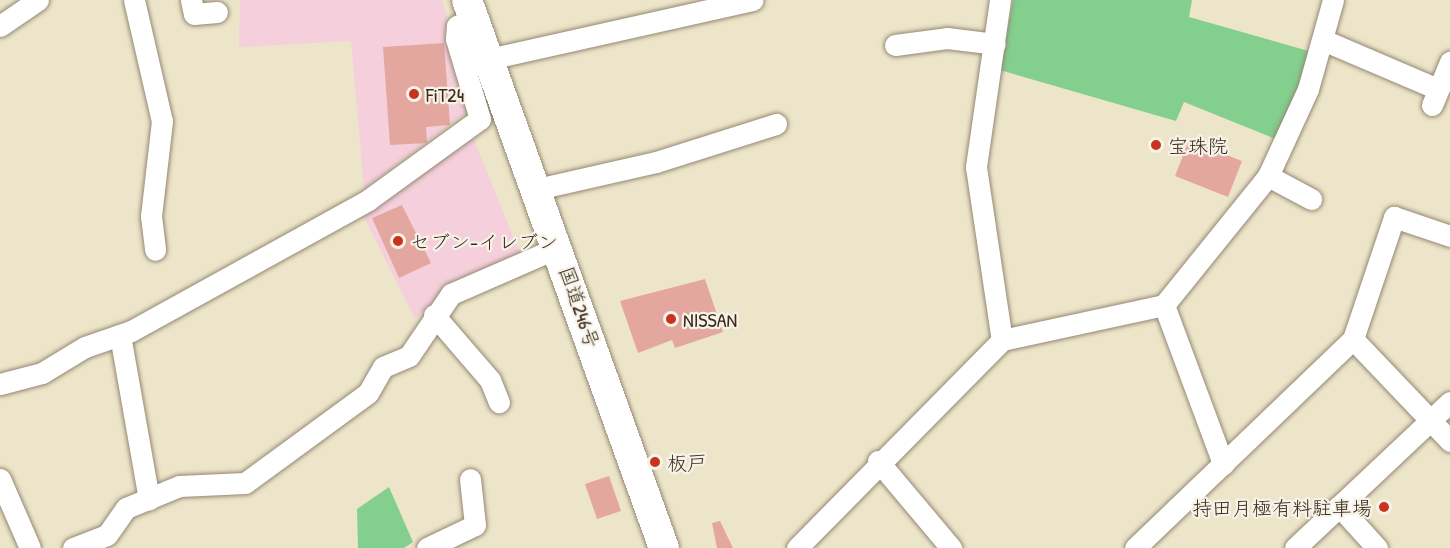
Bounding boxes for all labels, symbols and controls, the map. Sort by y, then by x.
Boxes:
place label: FiT24 [426,82,464,106]
marker: FiT24 [407,87,421,101]
place label: 宝珠院 [1168,133,1228,157]
marker: 宝珠院 [1149,138,1163,152]
place label: セブン-イレブン [410,229,558,253]
marker: セブン-イレブン [391,234,405,248]
street label: 国道246号 [555,263,605,351]
place label: NISSAN [683,307,737,331]
marker: NISSAN [664,312,678,326]
place label: 板戸 [667,450,707,474]
marker: 板戸 [648,455,662,469]
place label: 持田月極有料駐車場 [1192,495,1372,519]
marker: 持田月極有料駐車場 [1377,500,1391,514]

